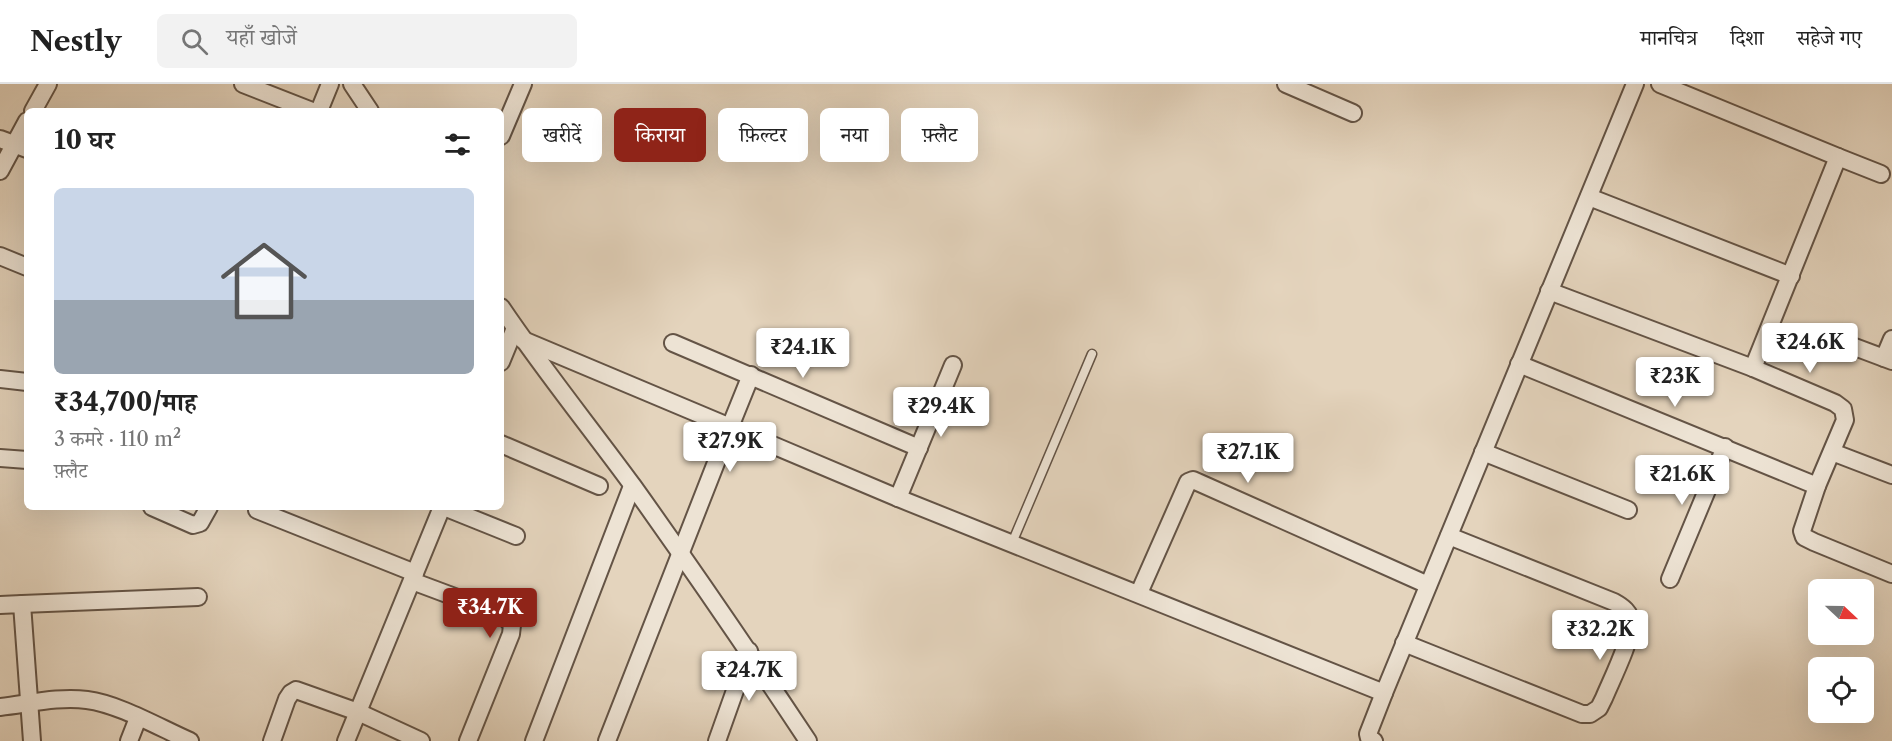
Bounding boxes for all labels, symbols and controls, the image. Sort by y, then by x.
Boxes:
search box [157,14,577,68]
text: Nestly [30,24,121,58]
text: यहाँ खोजें [226,24,297,51]
icon: search [178,25,211,58]
text: मानचित्र [1640,25,1697,50]
text: दिशा [1730,25,1764,50]
text: सहेजे गए [1797,25,1862,50]
chip: खरीदें [522,108,602,162]
chip: किराया [614,108,706,162]
chip: फ़िल्टर [718,108,808,162]
chip: नया [820,108,889,162]
chip: फ़्लैट [901,108,978,162]
text: 10 घर [54,124,114,156]
icon: filters [441,128,474,161]
icon: home [210,227,318,335]
pin: ₹24.6K [1761,323,1859,374]
pin: ₹24.1K [754,328,852,379]
text: ₹24.6K [1776,330,1844,354]
text: ₹24.1K [770,335,836,359]
pin: ₹23K [1639,357,1711,408]
text: ₹23K [1650,364,1700,388]
text: ₹34,700/माह [54,386,197,418]
pin: ₹29.4K [892,387,990,438]
text: ₹29.4K [907,394,975,418]
pin: ₹27.9K [681,422,779,473]
text: 3 कमरे · 110 m² [54,427,181,451]
text: ₹27.9K [697,429,763,453]
pin: ₹27.1K [1199,433,1297,484]
text: ₹27.1K [1217,440,1279,464]
pin: ₹21.6K [1633,455,1731,506]
text: फ़्लैट [54,459,87,483]
text: ₹21.6K [1649,462,1715,486]
north arrow [1808,579,1874,645]
map controls [1808,579,1874,723]
pin: ₹34.7K [441,588,539,639]
text: ₹34.7K [457,595,523,619]
pin: ₹32.2K [1551,610,1649,661]
text: ₹32.2K [1566,617,1634,641]
pin: ₹24.7K [700,651,798,702]
button: locate [1808,657,1874,723]
text: ₹24.7K [716,658,782,682]

